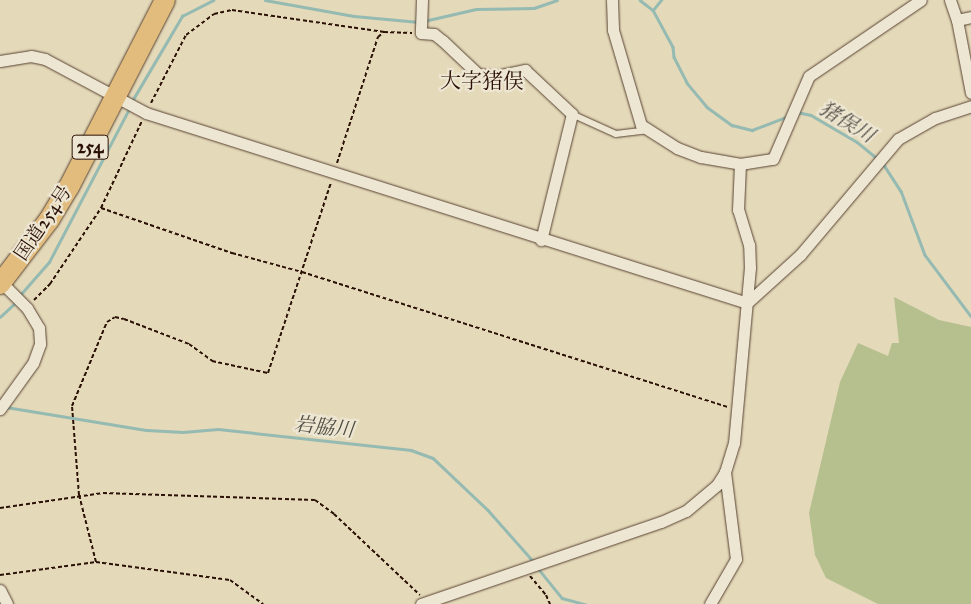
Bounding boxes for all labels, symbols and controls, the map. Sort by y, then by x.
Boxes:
district label: 大字猪俣 [440,68,524,94]
water label: 猪俣川 [815,96,879,148]
road number: 254 [71,132,109,162]
street label: 国道254号 [10,181,76,265]
water label: 岩脇川 [293,412,355,442]

